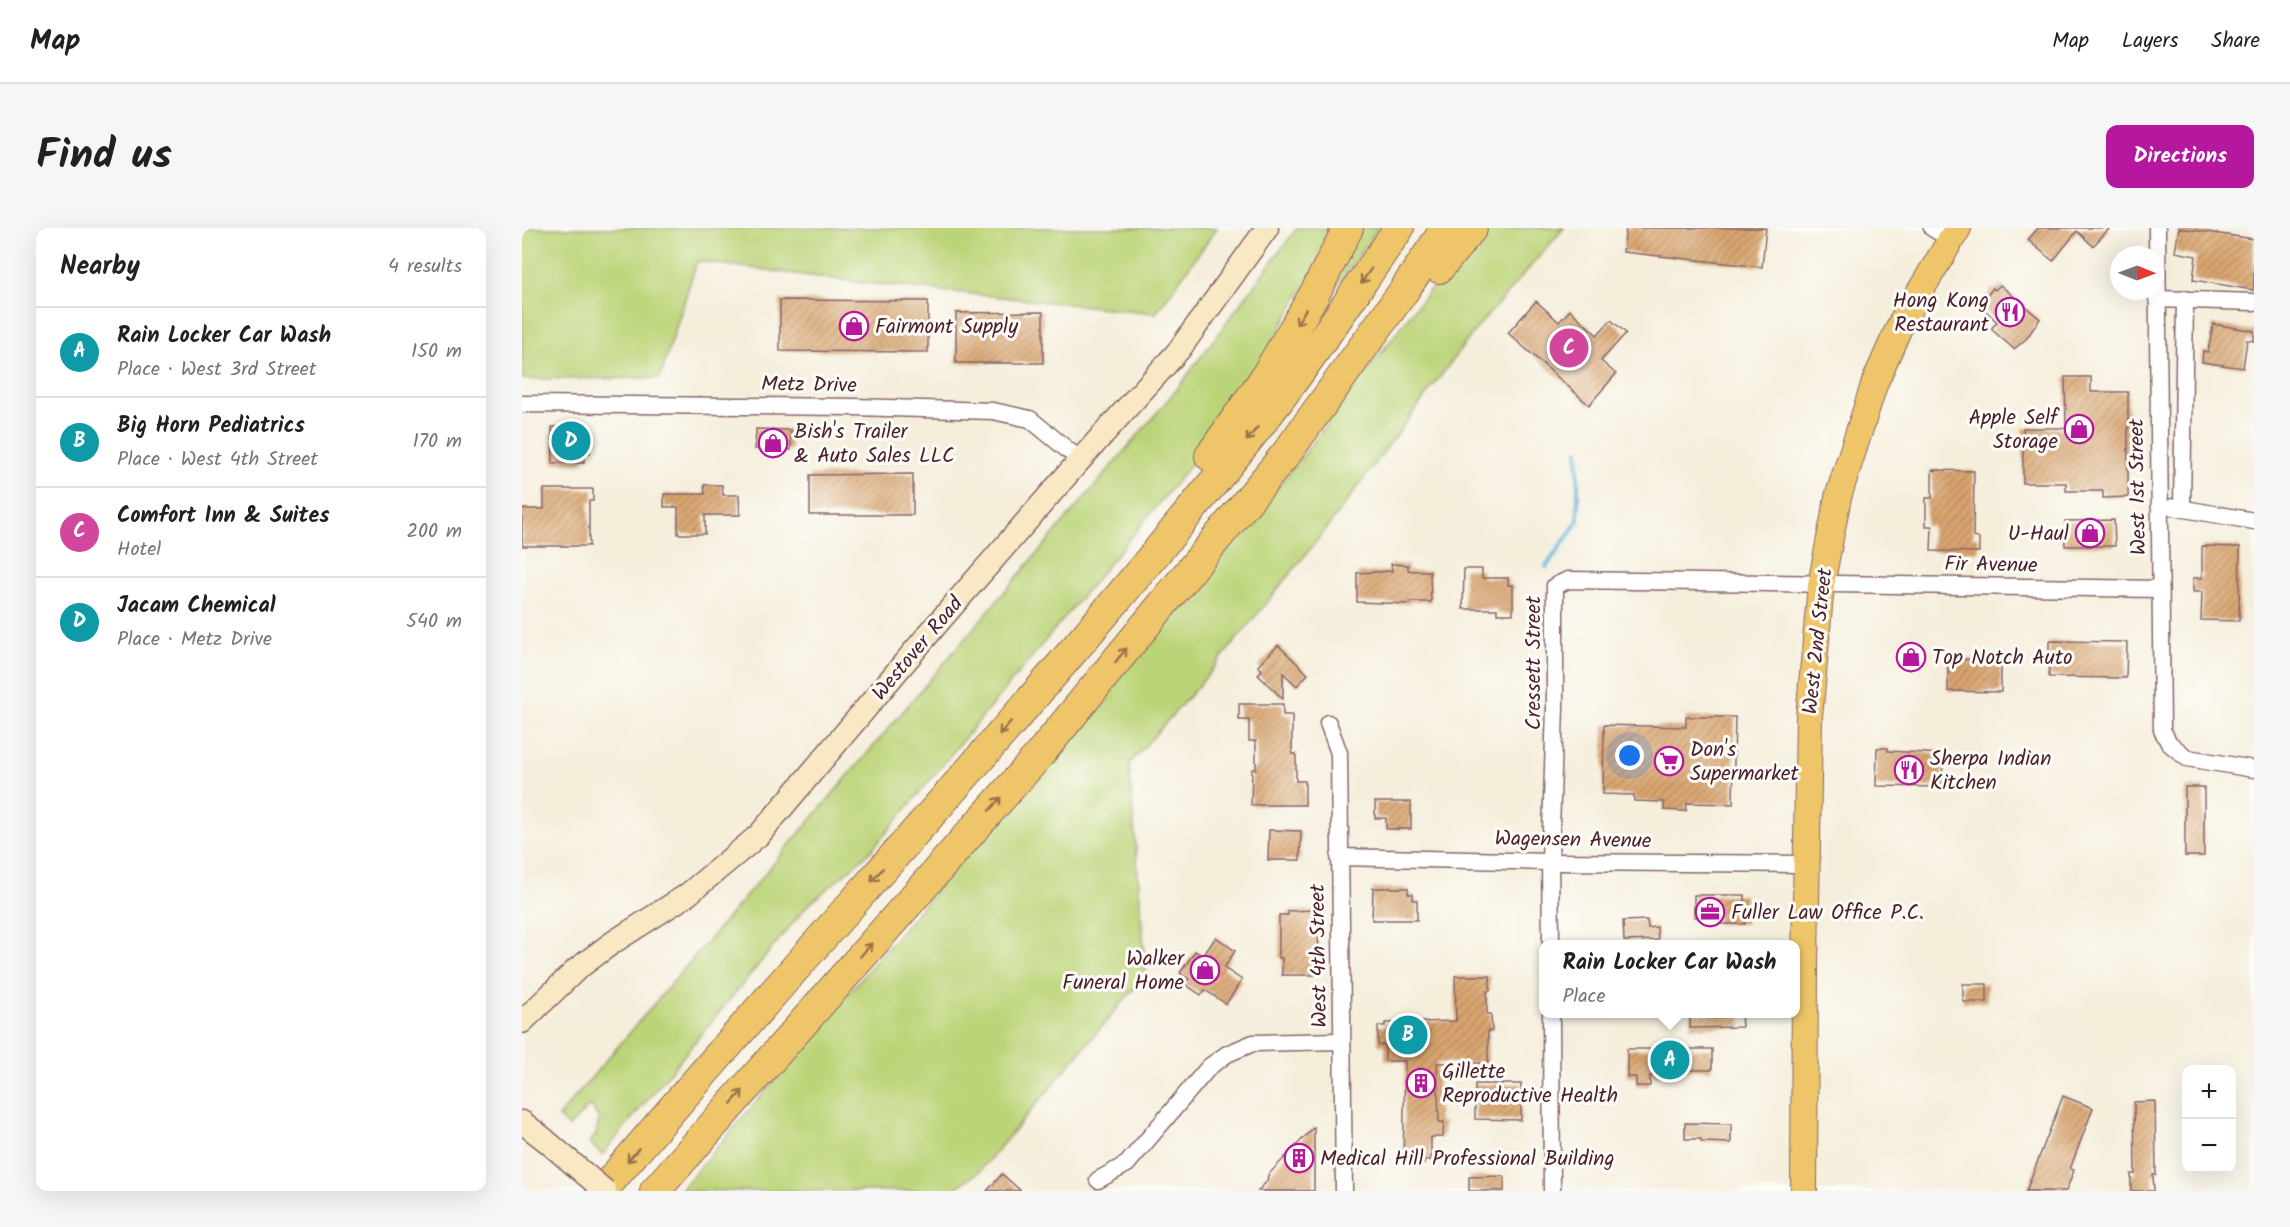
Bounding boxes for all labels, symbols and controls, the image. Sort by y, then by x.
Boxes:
text: Map [30,19,81,64]
text: Map [2052,25,2089,58]
text: Layers [2122,25,2178,58]
text: Share [2211,25,2260,58]
text: Find us [36,123,172,190]
button: Directions [2106,125,2254,188]
text: Nearby [60,246,140,288]
north arrow [2110,246,2164,300]
text: 4 results [388,251,462,283]
one-way arrow [1359,267,1372,283]
place label: Hong Kong Restaurant [1893,285,1990,342]
restaurant icon: Hong Kong Restaurant [1994,296,2026,328]
one-way arrow [1295,308,1307,325]
shop icon: Fairmont Supply [838,310,870,342]
place label: Fairmont Supply [875,311,1018,344]
text: Rain Locker Car Wash [117,319,331,354]
pin: C [1550,326,1588,370]
text: A [73,336,86,368]
text: 150 m [411,336,462,368]
text: Place · West 3rd Street [117,354,317,386]
street label: Metz Drive [761,368,858,403]
place label: Apple Self Storage [1968,402,2060,459]
text: Big Horn Pediatrics [117,409,305,444]
shop icon: Apple Self Storage [2063,413,2095,445]
place label: Bish's Trailer & Auto Sales LLC [794,416,955,473]
street label: West 1st Street [2121,417,2156,556]
pin: D [551,418,590,464]
text: B [73,426,86,458]
text: 170 m [413,426,462,458]
one-way arrow [1245,426,1258,442]
shop icon: Bish's Trailer & Auto Sales LLC [757,427,789,459]
text: Place · West 4th Street [117,444,318,476]
text: Comfort Inn & Suites [117,499,329,534]
text: C [73,516,86,548]
text: 200 m [406,516,462,548]
shop icon: U-Haul [2074,517,2106,549]
place label: U-Haul [2008,518,2069,551]
text: Hotel [117,534,161,566]
street label: Fir Avenue [1944,548,2038,583]
street label: West 2nd Street [1794,566,1843,716]
text: Jacam Chemical [117,589,276,624]
street label: Westover Road [864,589,972,709]
street label: Cressett Street [1518,595,1551,730]
text: D [73,606,86,638]
text: 540 m [406,606,462,638]
text: Place · Metz Drive [117,624,272,656]
shop icon: Top Notch Auto [1895,641,1927,673]
place label: Top Notch Auto [1932,642,2073,675]
one-way arrow [1115,648,1128,664]
one-way arrow [998,721,1012,736]
place label: Don's Supermarket [1690,734,1800,791]
your location [1615,741,1644,770]
place label: Sherpa Indian Kitchen [1930,743,2051,800]
supermarket icon: Don's Supermarket [1653,745,1685,777]
restaurant icon: Sherpa Indian Kitchen [1893,754,1925,786]
one-way arrow [988,797,1002,812]
street label: Wagensen Avenue [1494,823,1652,858]
one-way arrow [870,867,884,882]
street label: West 4th Street [1302,883,1337,1028]
office icon: Fuller Law Office P.C. [1694,896,1726,928]
place label: Fuller Law Office P.C. [1731,897,1924,930]
popup [1539,940,1800,1018]
one-way arrow [859,943,873,958]
place label: Walker Funeral Home [1062,943,1185,1000]
text: Rain Locker Car Wash [1562,946,1777,981]
shop icon: Walker Funeral Home [1189,954,1221,986]
text: Place [1562,981,1606,1013]
pin: B [1388,1012,1428,1058]
pin: A [1650,1038,1690,1082]
place label: Gillette Reproductive Health [1442,1056,1618,1113]
map controls [2182,1065,2236,1173]
button: + [2182,1065,2236,1119]
building icon: Gillette Reproductive Health [1405,1067,1437,1099]
one-way arrow [730,1089,744,1104]
button: − [2182,1119,2236,1173]
building icon: Medical Hill Professional Building [1283,1142,1315,1174]
place label: Medical Hill Professional Building [1320,1143,1615,1176]
one-way arrow [626,1147,639,1163]

